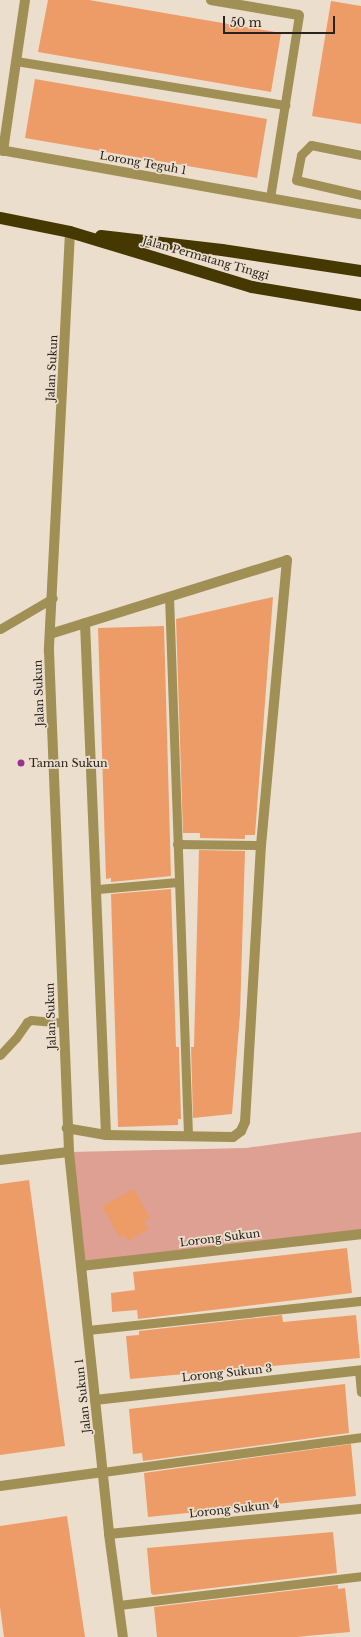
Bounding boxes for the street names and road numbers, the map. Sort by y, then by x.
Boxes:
street label: Lorong Teguh 1 [98,149,188,177]
street label: Jalan Permatang Tinggi [141,234,271,282]
street label: Jalan Sukun [44,334,60,402]
street label: Jalan Sukun [31,659,47,727]
street label: Jalan Sukun [43,982,59,1050]
street label: Lorong Sukun [179,1227,261,1249]
street label: Jalan Sukun 1 [73,1358,93,1434]
street label: Lorong Sukun 3 [181,1362,273,1384]
street label: Lorong Sukun 4 [188,1498,280,1520]

